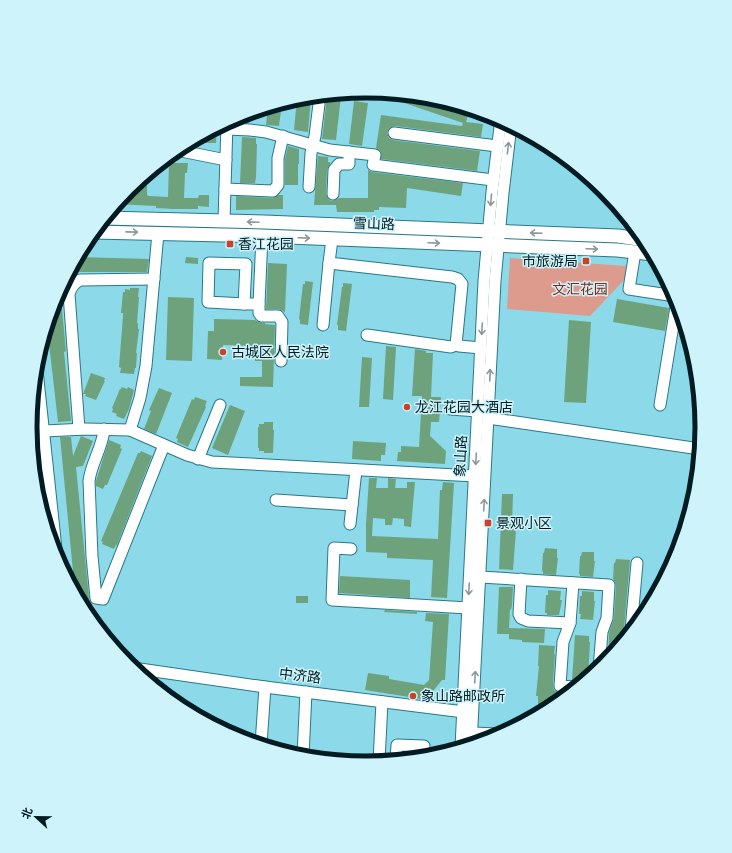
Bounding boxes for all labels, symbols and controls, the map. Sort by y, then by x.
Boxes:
one-way arrow [504,142,511,155]
one-way arrow [487,193,495,206]
street label: 雪山路 [353,215,395,233]
one-way arrow [247,218,260,226]
one-way arrow [125,229,138,236]
one-way arrow [530,230,543,237]
one-way arrow [297,234,310,241]
place label: 香江花园 [238,236,294,253]
marker: 香江花园 [225,239,235,249]
one-way arrow [427,239,440,247]
one-way arrow [585,245,598,253]
place label: 市旅游局 [522,253,578,270]
marker: 市旅游局 [581,256,591,266]
park label: 文汇花园 [552,281,608,298]
one-way arrow [478,322,485,335]
place label: 古城区人民法院 [231,344,329,361]
marker: 古城区人民法院 [218,347,228,357]
one-way arrow [487,369,494,382]
place label: 龙江花园大酒店 [415,399,513,416]
marker: 龙江花园大酒店 [402,402,412,412]
street label: 象山路 [451,435,471,477]
one-way arrow [472,452,479,465]
one-way arrow [480,499,488,512]
place label: 景观小区 [496,515,552,532]
marker: 景观小区 [483,518,493,528]
one-way arrow [465,582,472,595]
street label: 中济路 [278,665,322,687]
one-way arrow [471,671,479,684]
place label: 象山路邮政所 [421,688,505,705]
marker: 象山路邮政所 [408,691,418,701]
north arrow [16,797,56,837]
text: 北 [19,806,35,821]

